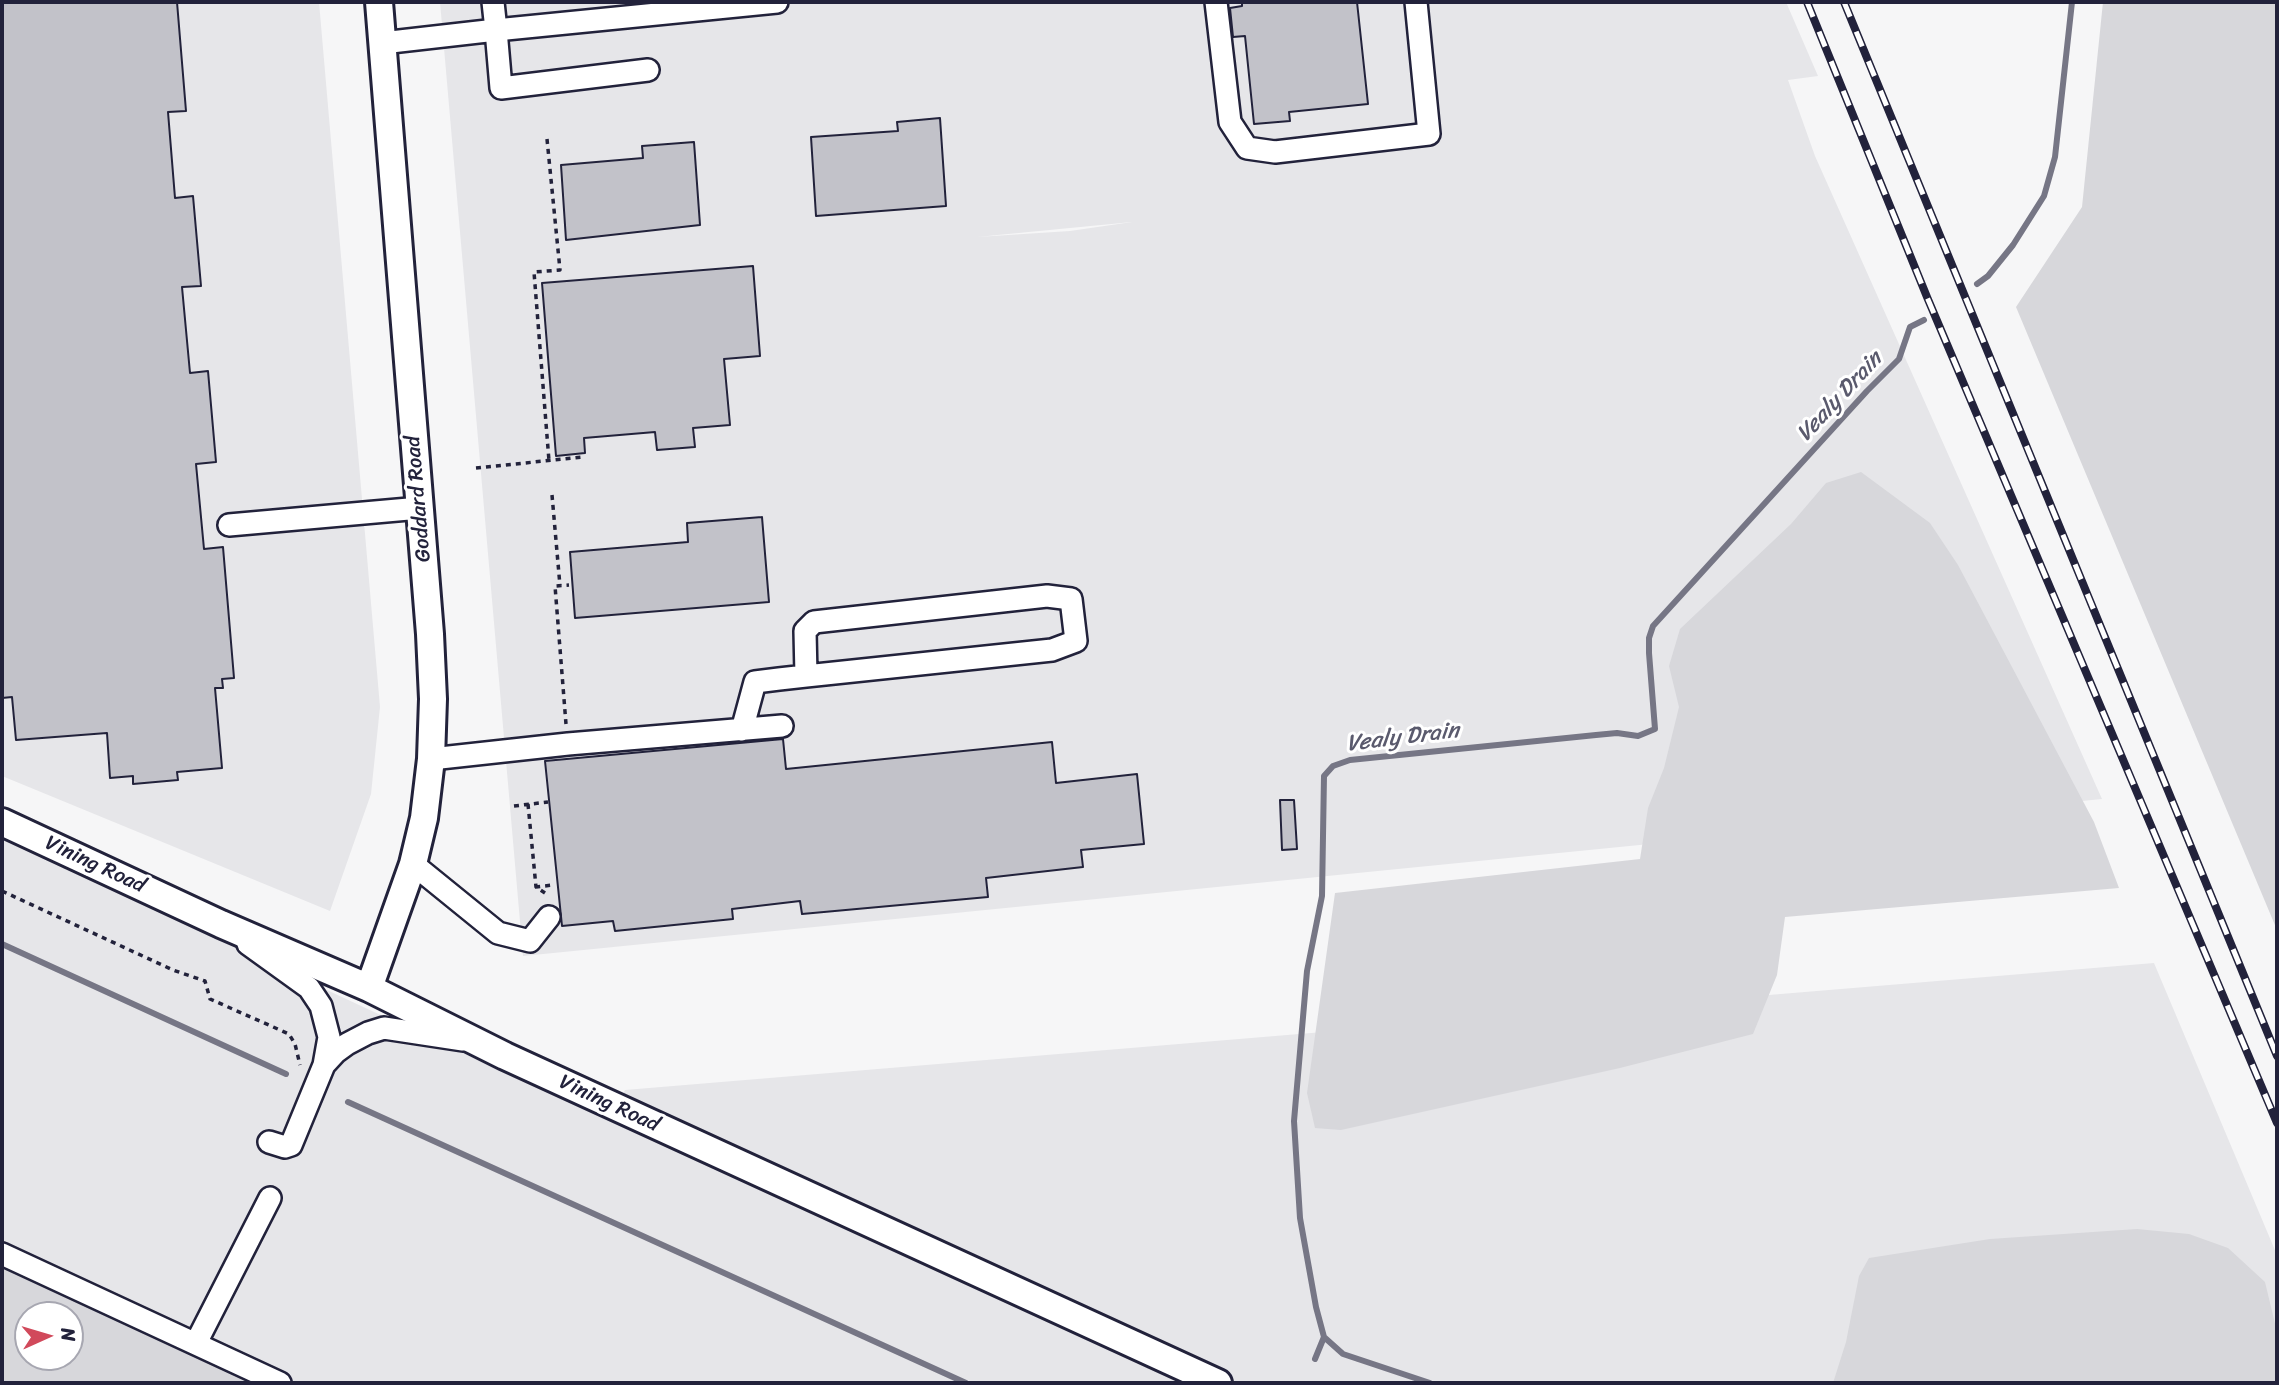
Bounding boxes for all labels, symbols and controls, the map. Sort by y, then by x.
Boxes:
water label: Vealy Drain [1791,346,1889,448]
street label: Goddard Road [401,435,437,563]
water label: Vealy Drain [1345,717,1461,759]
street label: Vining Road [41,831,149,899]
street label: Vining Road [555,1070,663,1138]
north arrow [14,1301,84,1371]
text: N [52,1327,85,1342]

